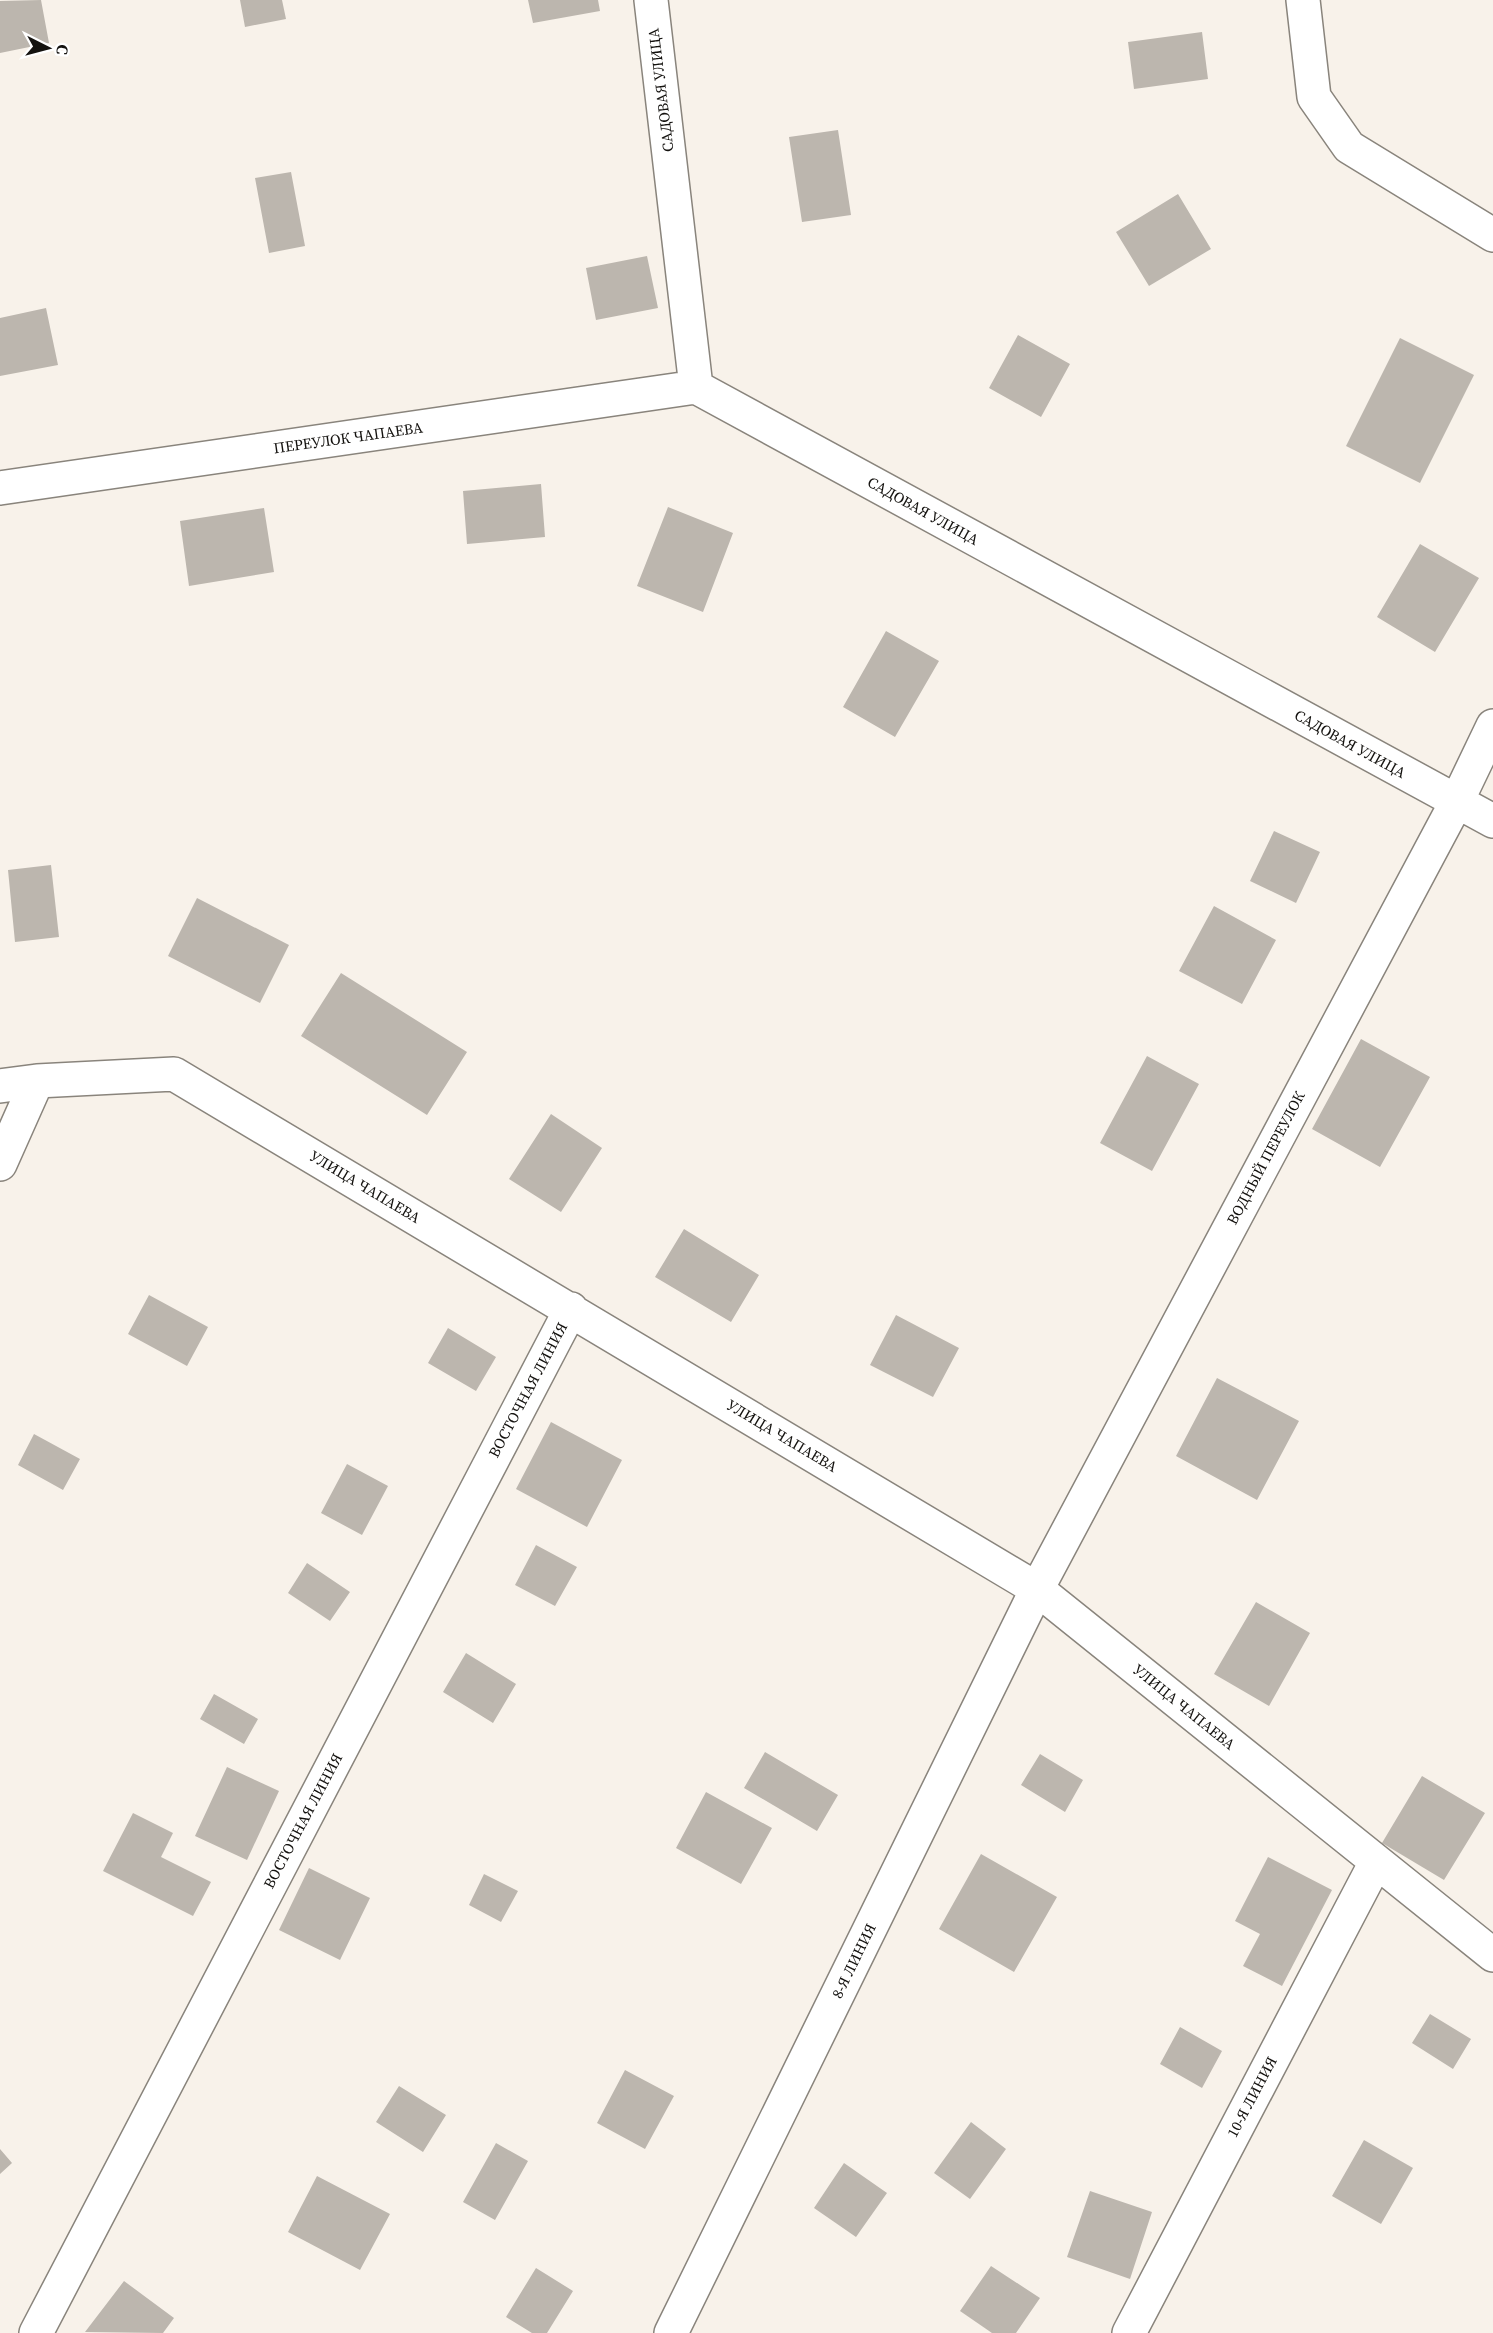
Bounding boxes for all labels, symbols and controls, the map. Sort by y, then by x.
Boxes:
north arrow [18,18,78,78]
street label: САДОВАЯ УЛИЦА [642,27,679,153]
text: С [51,43,74,56]
street label: ПЕРЕУЛОК ЧАПАЕВА [272,417,424,458]
street label: САДОВАЯ УЛИЦА [864,471,983,550]
street label: САДОВАЯ УЛИЦА [1291,704,1410,783]
street label: ВОДНЫЙ ПЕРЕУЛОК [1221,1087,1310,1228]
street label: УЛИЦА ЧАПАЕВА [306,1145,425,1228]
street label: ВОСТОЧНАЯ ЛИНИЯ [483,1318,572,1461]
street label: УЛИЦА ЧАПАЕВА [723,1394,842,1477]
street label: УЛИЦА ЧАПАЕВА [1129,1659,1240,1754]
street label: ВОСТОЧНАЯ ЛИНИЯ [258,1749,347,1892]
street label: 8-Я ЛИНИЯ [826,1919,881,2002]
street label: 10-Я ЛИНИЯ [1221,2052,1282,2141]

